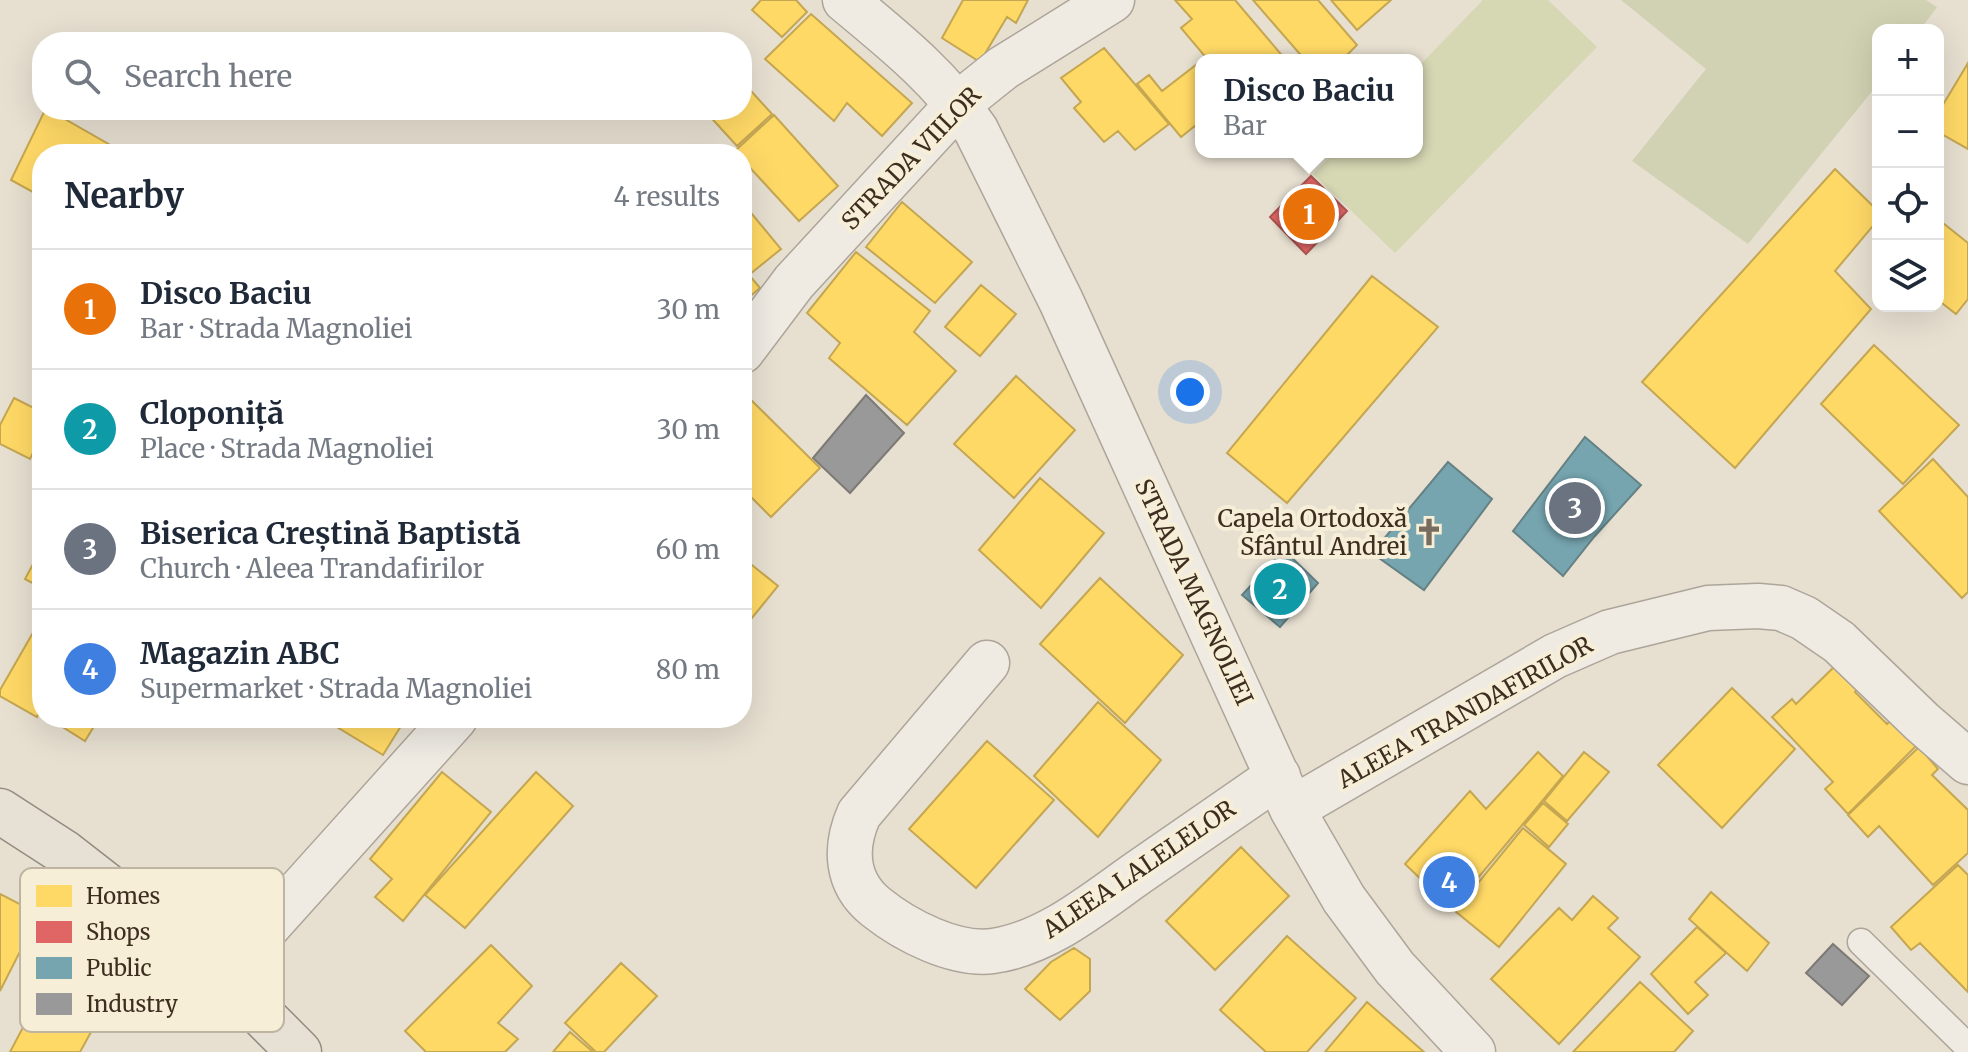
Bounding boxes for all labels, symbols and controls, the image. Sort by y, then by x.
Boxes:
map controls [1872,24,1944,312]
button: + [1872,24,1944,96]
search box [32,32,752,120]
icon: search [60,54,104,98]
popup [1195,54,1423,158]
text: Search here [124,57,292,95]
text: Disco Baciu [1223,71,1395,109]
street label: STRADA VIILOR [835,80,988,236]
button: − [1872,96,1944,168]
text: Bar [1223,109,1267,142]
button: locate [1872,168,1944,240]
text: Nearby [64,175,184,217]
text: 4 results [613,180,720,213]
pin: 1 [1283,184,1335,244]
button: layers [1872,240,1944,312]
text: Disco Baciu [140,274,312,312]
text: 1 [84,293,96,326]
text: 30 m [657,293,720,326]
text: Bar · Strada Magnoliei [140,312,412,345]
your location [1170,372,1210,412]
text: Cloponiță [140,394,284,432]
text: 2 [82,413,98,446]
text: 30 m [657,413,720,446]
text: Place · Strada Magnoliei [140,432,434,465]
street label: STRADA MAGNOLIEI [1128,474,1260,710]
pin: 3 [1549,478,1601,538]
place label: Capela Ortodoxă Sfântul Andrei [1218,503,1407,562]
text: Biserica Creștină Baptistă [140,514,521,552]
church icon: Capela Ortodoxă Sfântul Andrei [1414,517,1444,547]
text: 3 [83,533,97,566]
text: 60 m [656,533,720,566]
text: Church · Aleea Trandafirilor [140,552,484,585]
pin: 2 [1254,559,1306,619]
street label: ALEEA TRANDAFIRILOR [1331,629,1598,796]
text: Magazin ABC [140,634,340,672]
text: 4 [82,653,98,686]
text: 80 m [656,653,720,686]
text: Supermarket · Strada Magnoliei [140,672,532,705]
street label: ALEEA LALELELOR [1036,793,1242,946]
pin: 4 [1423,852,1475,912]
legend [20,868,284,1032]
text: Homes [86,882,160,910]
text: Shops [86,918,151,946]
text: Public [86,954,152,982]
text: Industry [86,990,178,1018]

